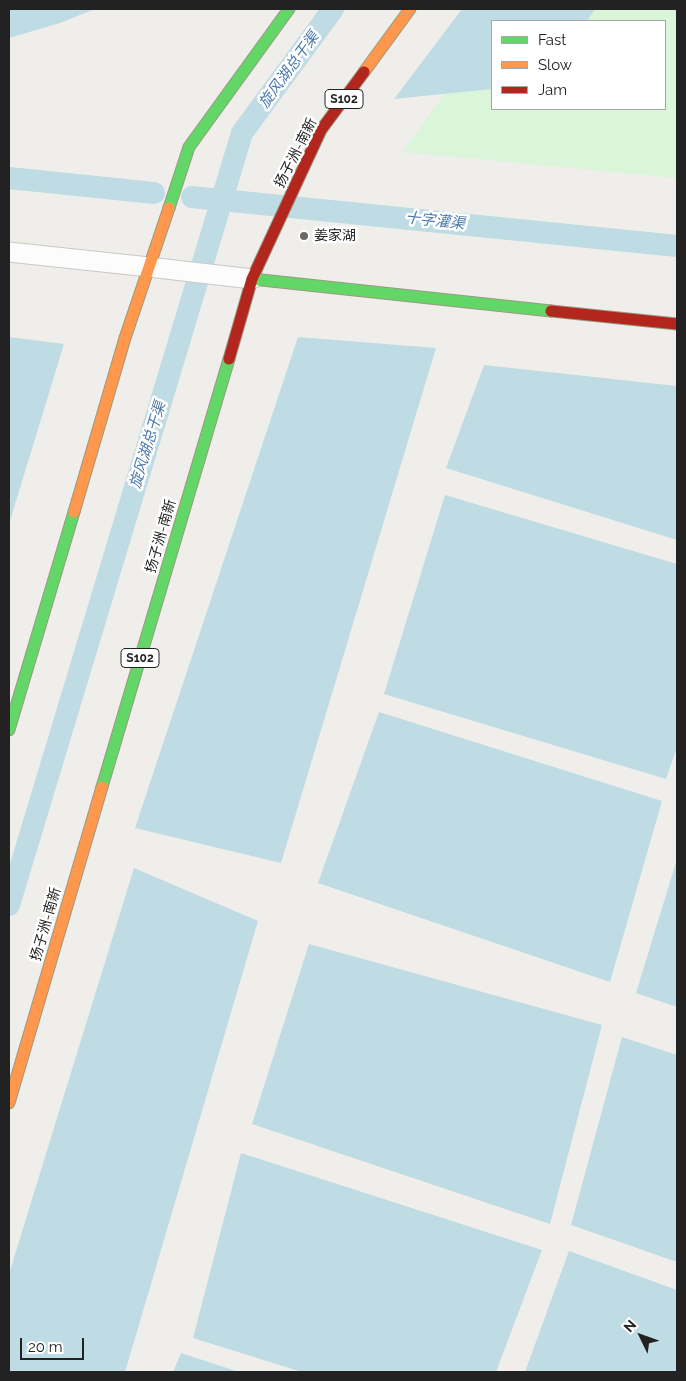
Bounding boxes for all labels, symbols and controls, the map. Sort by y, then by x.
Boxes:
legend [491,20,666,110]
water label: 旋风湖总干渠 [255,28,323,112]
text: Fast [538,31,566,49]
text: Slow [538,56,572,74]
text: Jam [538,81,567,99]
road number: S102 [325,90,363,108]
street label: 扬子洲-南新 [271,115,321,191]
water label: 十字灌渠 [404,209,466,233]
place label: 姜家湖 [314,228,356,244]
marker: 姜家湖 [298,230,310,242]
water label: 旋风湖总干渠 [126,399,170,491]
street label: 扬子洲-南新 [142,497,180,575]
road number: S102 [121,648,159,668]
street label: 扬子洲-南新 [27,885,65,963]
north arrow [616,1311,666,1361]
text: N [620,1317,639,1335]
scale bar [22,1328,86,1360]
text: 20 m [28,1338,63,1356]

